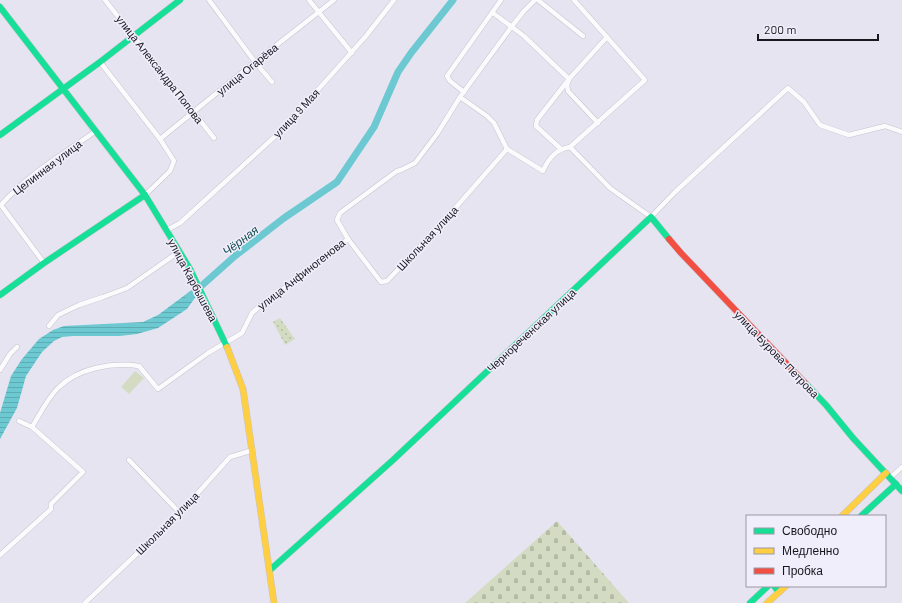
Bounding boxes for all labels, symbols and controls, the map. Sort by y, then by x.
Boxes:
street label: улица Александра Попова [114,12,207,126]
scale bar [758,16,878,42]
text: 200 m [764,22,796,36]
street label: улица Огарёва [214,40,281,98]
street label: улица 9 Мая [270,86,322,140]
street label: Целинная улица [10,136,85,197]
street label: Школьная улица [394,202,461,273]
water label: Чёрная [219,222,262,259]
street label: улица Анфиногенова [255,235,348,312]
street label: улица Карбышева [166,236,221,324]
street label: Чернореченская улица [484,285,579,375]
street label: улица Бурова-Петрова [732,308,823,401]
street label: Школьная улица [133,488,202,557]
legend [746,515,886,587]
text: Свободно [782,523,837,538]
text: Медленно [782,543,839,558]
text: Пробка [782,563,823,578]

